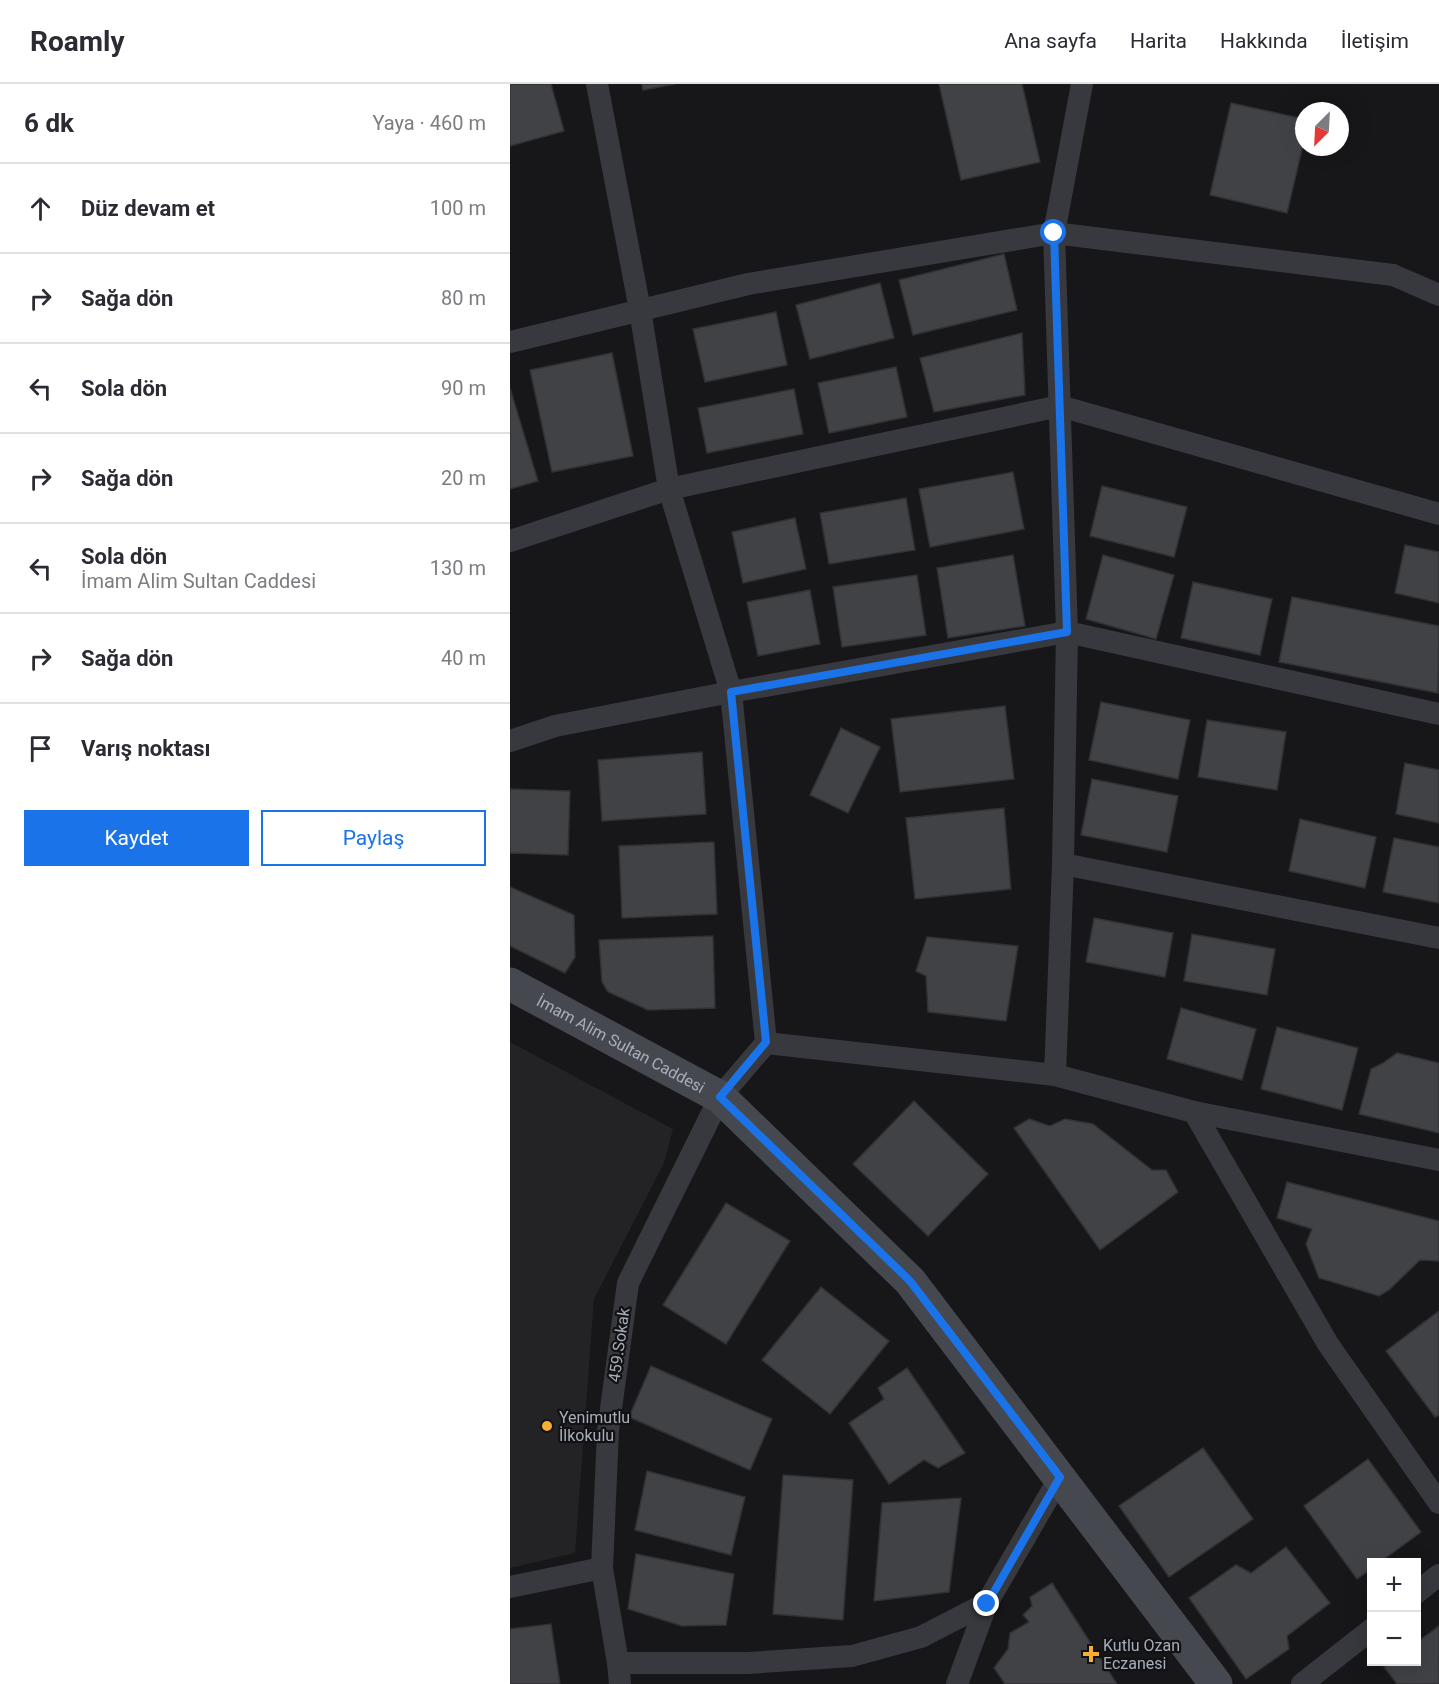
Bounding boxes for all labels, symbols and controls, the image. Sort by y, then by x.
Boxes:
text: Roamly [30,25,125,58]
text: Ana sayfa [1004,29,1097,53]
text: Harita [1130,29,1187,53]
text: Hakkında [1220,29,1308,53]
text: İletişim [1341,29,1409,53]
north arrow [1295,102,1349,156]
text: 6 dk [24,108,74,138]
text: Yaya · 460 m [372,111,486,135]
icon: ahead [24,192,57,225]
text: Düz devam et [81,196,215,221]
text: 100 m [430,196,486,220]
route start [1040,219,1066,245]
icon: right [24,282,57,315]
text: Sağa dön [81,286,173,311]
text: 80 m [441,286,486,310]
icon: left [24,372,57,405]
text: Sola dön [81,376,167,401]
text: 90 m [441,376,486,400]
icon: right [24,462,57,495]
text: Sağa dön [81,466,173,491]
text: 20 m [441,466,486,490]
text: Sola dön [81,544,167,569]
icon: left [24,552,57,585]
text: 130 m [430,556,486,580]
text: İmam Alim Sultan Caddesi [81,569,316,593]
icon: right [24,642,57,675]
text: Sağa dön [81,646,173,671]
text: 40 m [441,646,486,670]
icon: arrive [24,732,57,765]
text: Varış noktası [81,736,211,761]
button: Kaydet [24,810,249,866]
button: Paylaş [261,810,486,866]
street label: İmam Alim Sultan Caddesi [534,991,708,1097]
street label: 459.Sokak [604,1306,634,1383]
place label: Yenimutlu İlkokulu [559,1408,630,1445]
marker: Yenimutlu İlkokulu [540,1419,554,1433]
map controls [1367,1558,1421,1666]
button: + [1367,1558,1421,1612]
route end [973,1590,999,1616]
button: − [1367,1612,1421,1666]
place label: Kutlu Ozan Eczanesi [1103,1636,1180,1673]
marker: Kutlu Ozan Eczanesi [1084,1647,1098,1661]

